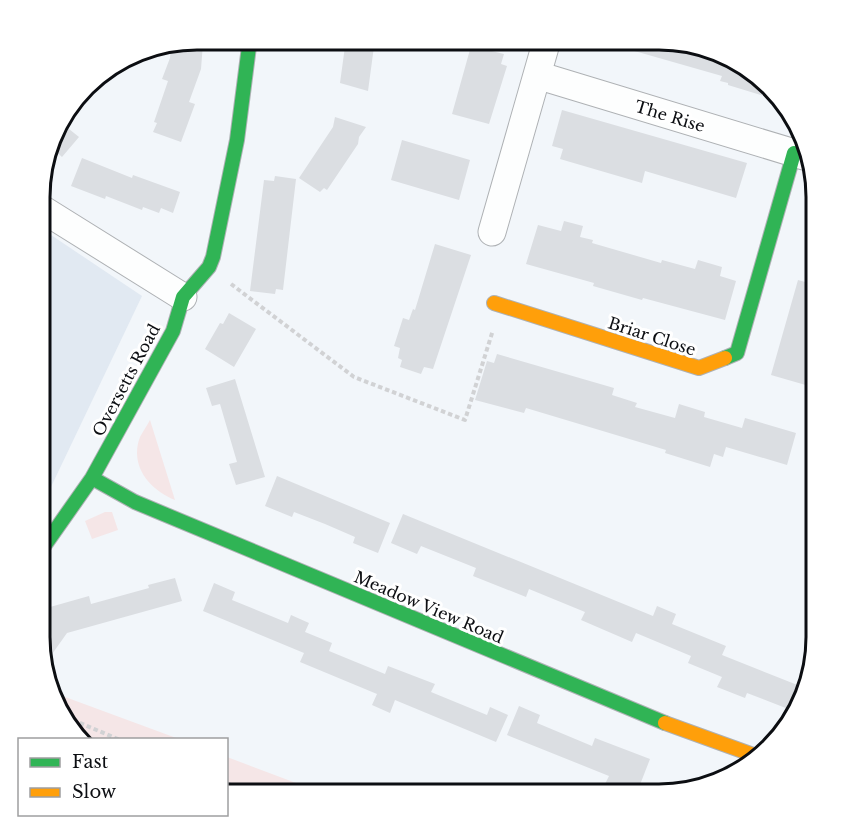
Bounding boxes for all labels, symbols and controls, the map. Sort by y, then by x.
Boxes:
street label: The Rise [633,96,707,136]
street label: Briar Close [606,312,698,360]
street label: Oversetts Road [88,320,164,440]
street label: Meadow View Road [351,566,507,648]
legend [18,738,228,816]
text: Fast [72,751,109,773]
text: Slow [72,781,117,803]

